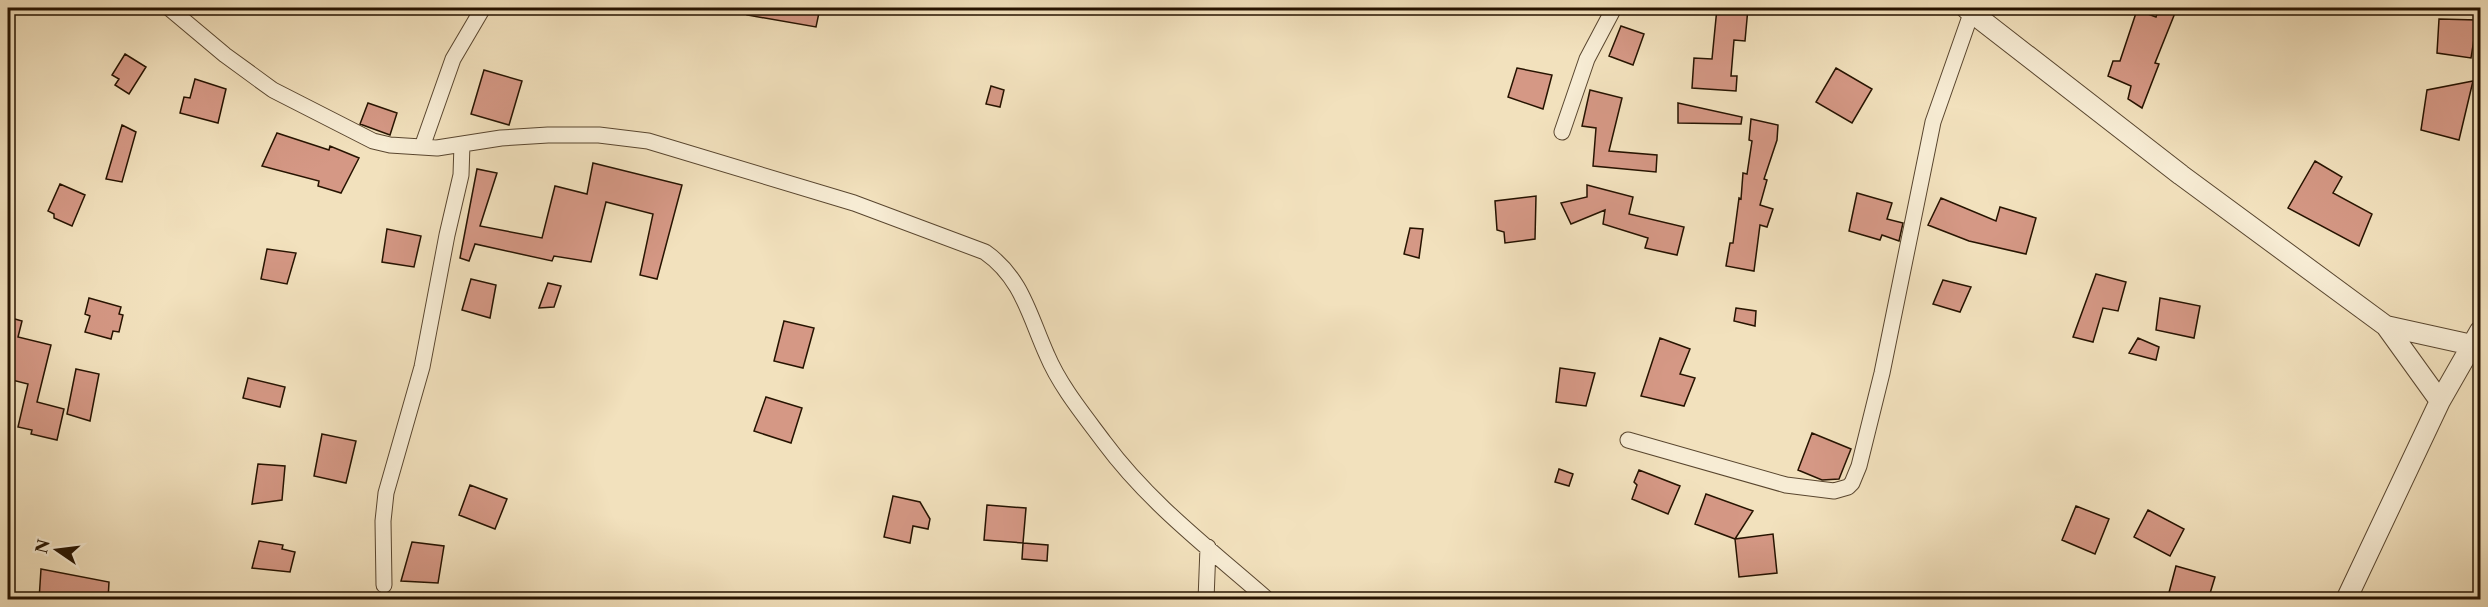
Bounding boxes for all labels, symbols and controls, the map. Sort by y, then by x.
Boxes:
north arrow [27,520,87,580]
text: N [31,537,54,556]

